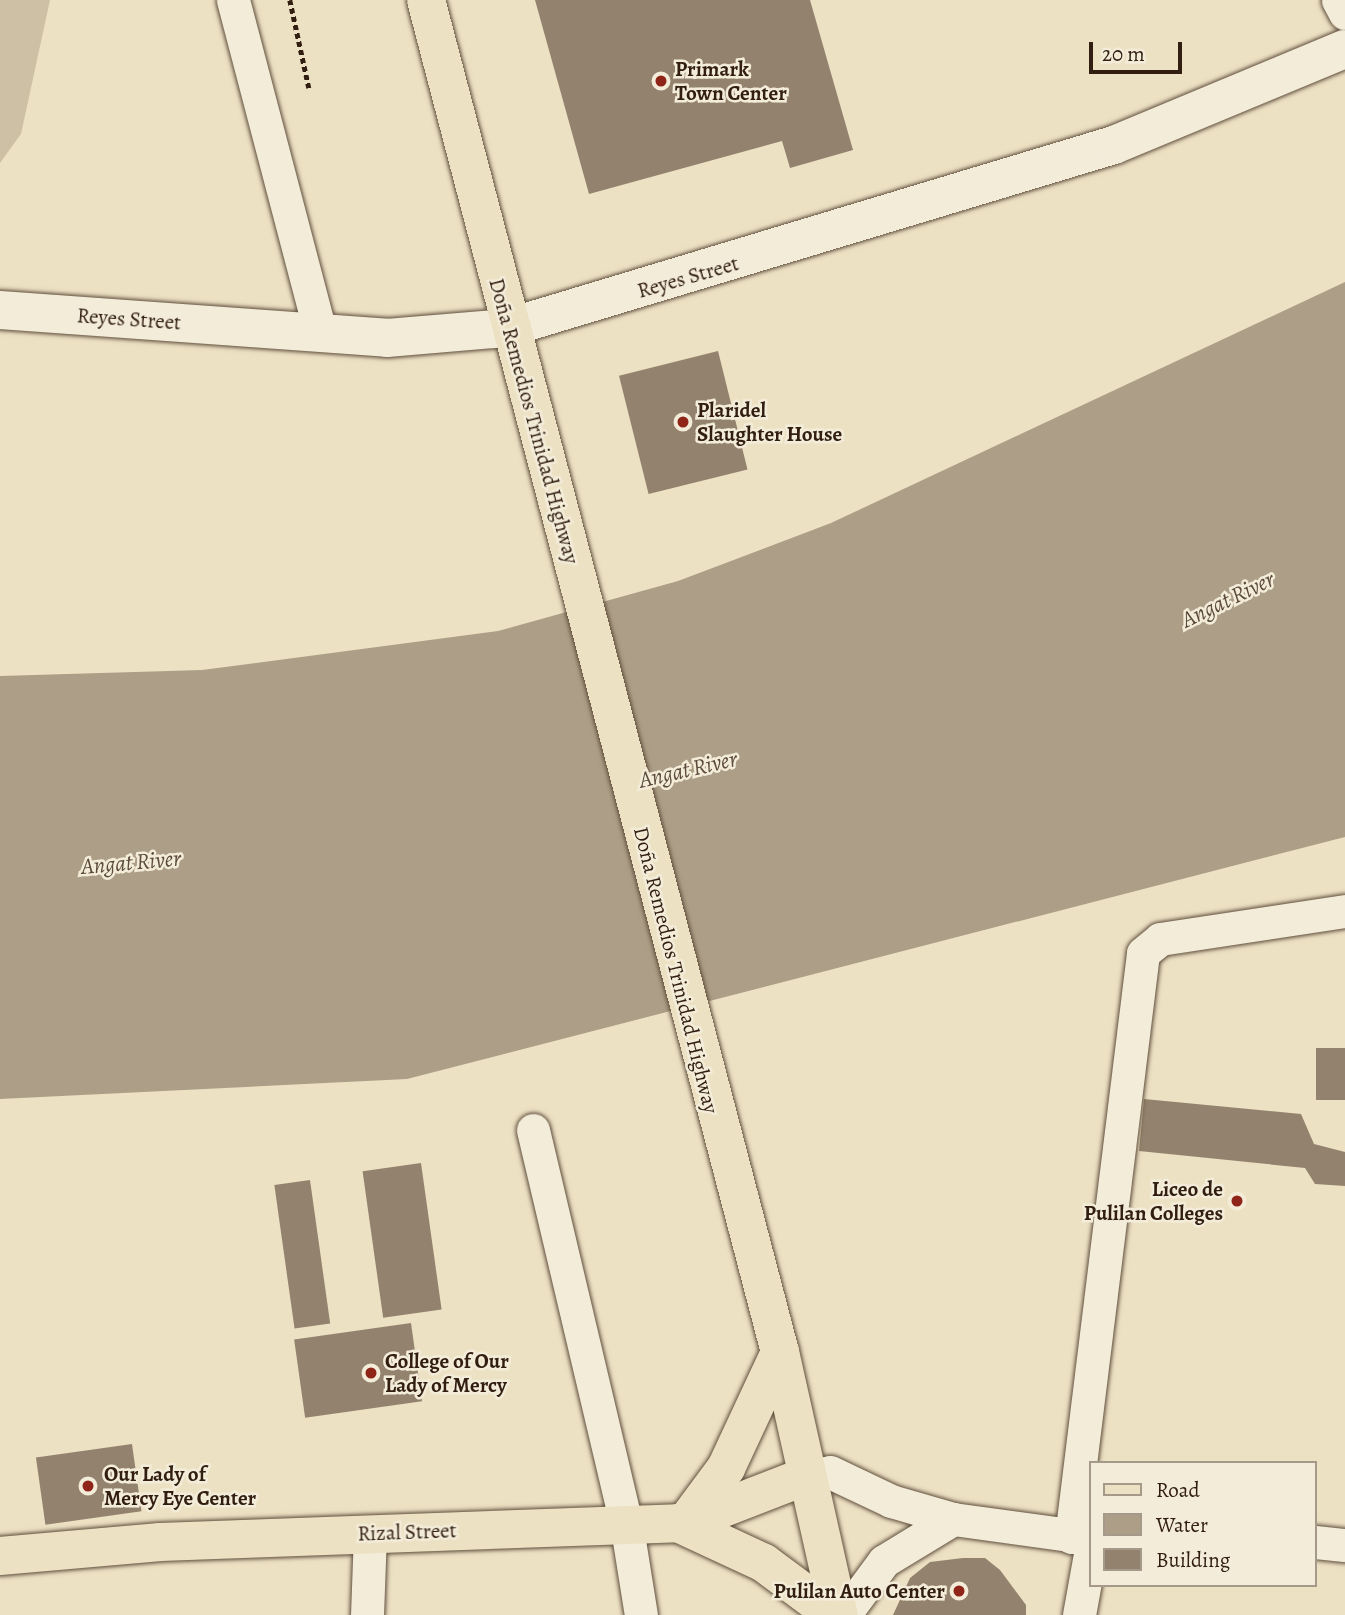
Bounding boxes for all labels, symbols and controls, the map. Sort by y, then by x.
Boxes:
scale bar [1093,28,1186,72]
text: 20 m [1102,40,1145,68]
place label: Primark Town Center [675,56,787,106]
marker: Primark Town Center [653,73,669,89]
street label: Reyes Street [634,251,742,303]
street label: Doña Remedios Trinidad Highway [484,275,584,567]
street label: Reyes Street [76,303,182,335]
place label: Plaridel Slaughter House [697,397,842,447]
marker: Plaridel Slaughter House [675,414,691,430]
water label: Angat River [1177,566,1279,634]
water label: Angat River [636,745,740,795]
street label: Doña Remedios Trinidad Highway [628,824,724,1116]
water label: Angat River [80,845,182,881]
place label: Liceo de Pulilan Colleges [1084,1176,1223,1226]
marker: Liceo de Pulilan Colleges [1229,1193,1245,1209]
place label: College of Our Lady of Mercy [385,1348,509,1398]
marker: College of Our Lady of Mercy [363,1365,379,1381]
place label: Our Lady of Mercy Eye Center [104,1461,256,1511]
legend [1090,1461,1317,1587]
marker: Our Lady of Mercy Eye Center [78,1476,98,1496]
text: Road [1156,1476,1200,1504]
text: Water [1156,1511,1208,1539]
street label: Rizal Street [357,1518,457,1546]
text: Building [1156,1546,1230,1574]
place label: Pulilan Auto Center [774,1578,945,1604]
marker: Pulilan Auto Center [951,1583,967,1599]

